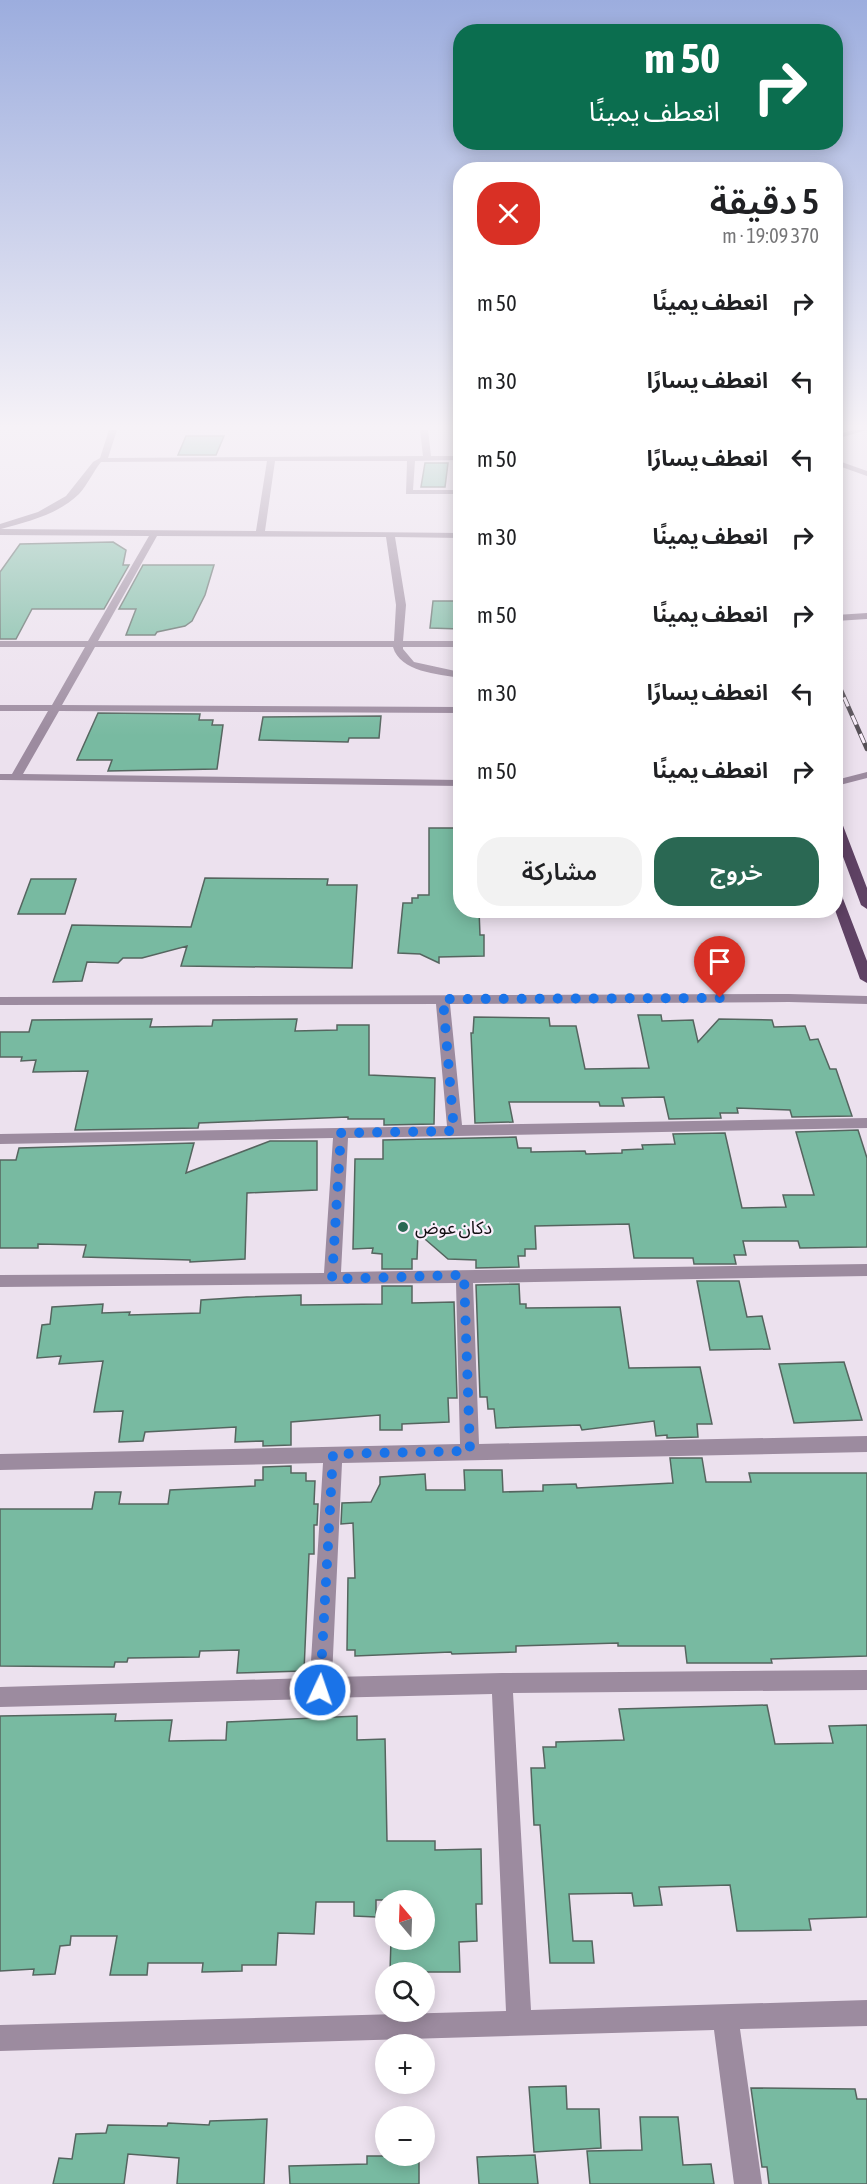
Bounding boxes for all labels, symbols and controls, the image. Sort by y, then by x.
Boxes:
text: 50 m [645,34,720,82]
icon: right [741,48,819,126]
text: انعطف يمينًا [589,96,720,127]
text: 5 دقيقة [710,180,819,222]
button: close [477,182,540,245]
text: 370 m · 19:09 [722,224,819,247]
icon: right [786,287,819,320]
text: انعطف يمينًا [652,289,768,315]
text: 50 m [477,290,517,316]
icon: left [786,365,819,398]
text: انعطف يسارًا [647,367,768,393]
text: 30 m [477,368,517,394]
icon: left [786,443,819,476]
text: انعطف يسارًا [647,445,768,471]
text: 50 m [477,446,517,472]
icon: right [786,521,819,554]
text: انعطف يمينًا [652,523,768,549]
text: 30 m [477,524,517,550]
icon: right [786,599,819,632]
text: انعطف يمينًا [652,601,768,627]
text: 50 m [477,602,517,628]
icon: left [786,677,819,710]
text: انعطف يسارًا [647,679,768,705]
text: 30 m [477,680,517,706]
icon: right [786,755,819,788]
text: انعطف يمينًا [652,757,768,783]
text: 50 m [477,758,517,784]
button: مشاركة [477,837,642,906]
button: خروج [654,837,819,906]
pin [694,936,745,998]
icon: arrive [703,945,736,978]
place label: دكان عوض [415,1217,492,1239]
marker: دكان عوض [396,1220,410,1234]
position arrow [288,1658,352,1722]
north arrow [375,1890,435,1950]
map controls [375,1890,435,2166]
button: search [375,1962,435,2022]
button: + [375,2034,435,2094]
button: − [375,2106,435,2166]

